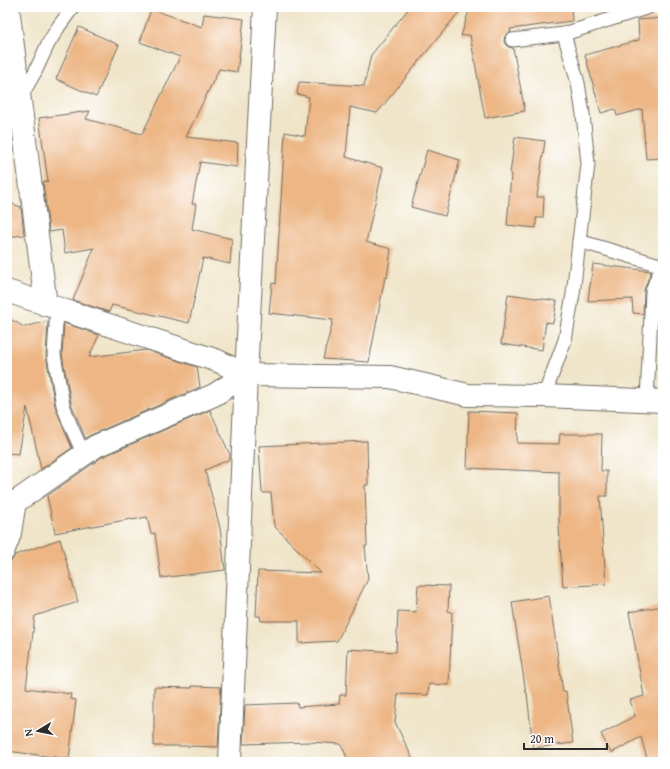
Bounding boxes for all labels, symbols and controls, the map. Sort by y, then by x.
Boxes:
north arrow [18,711,58,751]
scale bar [524,725,607,751]
text: N [20,727,37,738]
text: 20 m [530,730,554,747]

